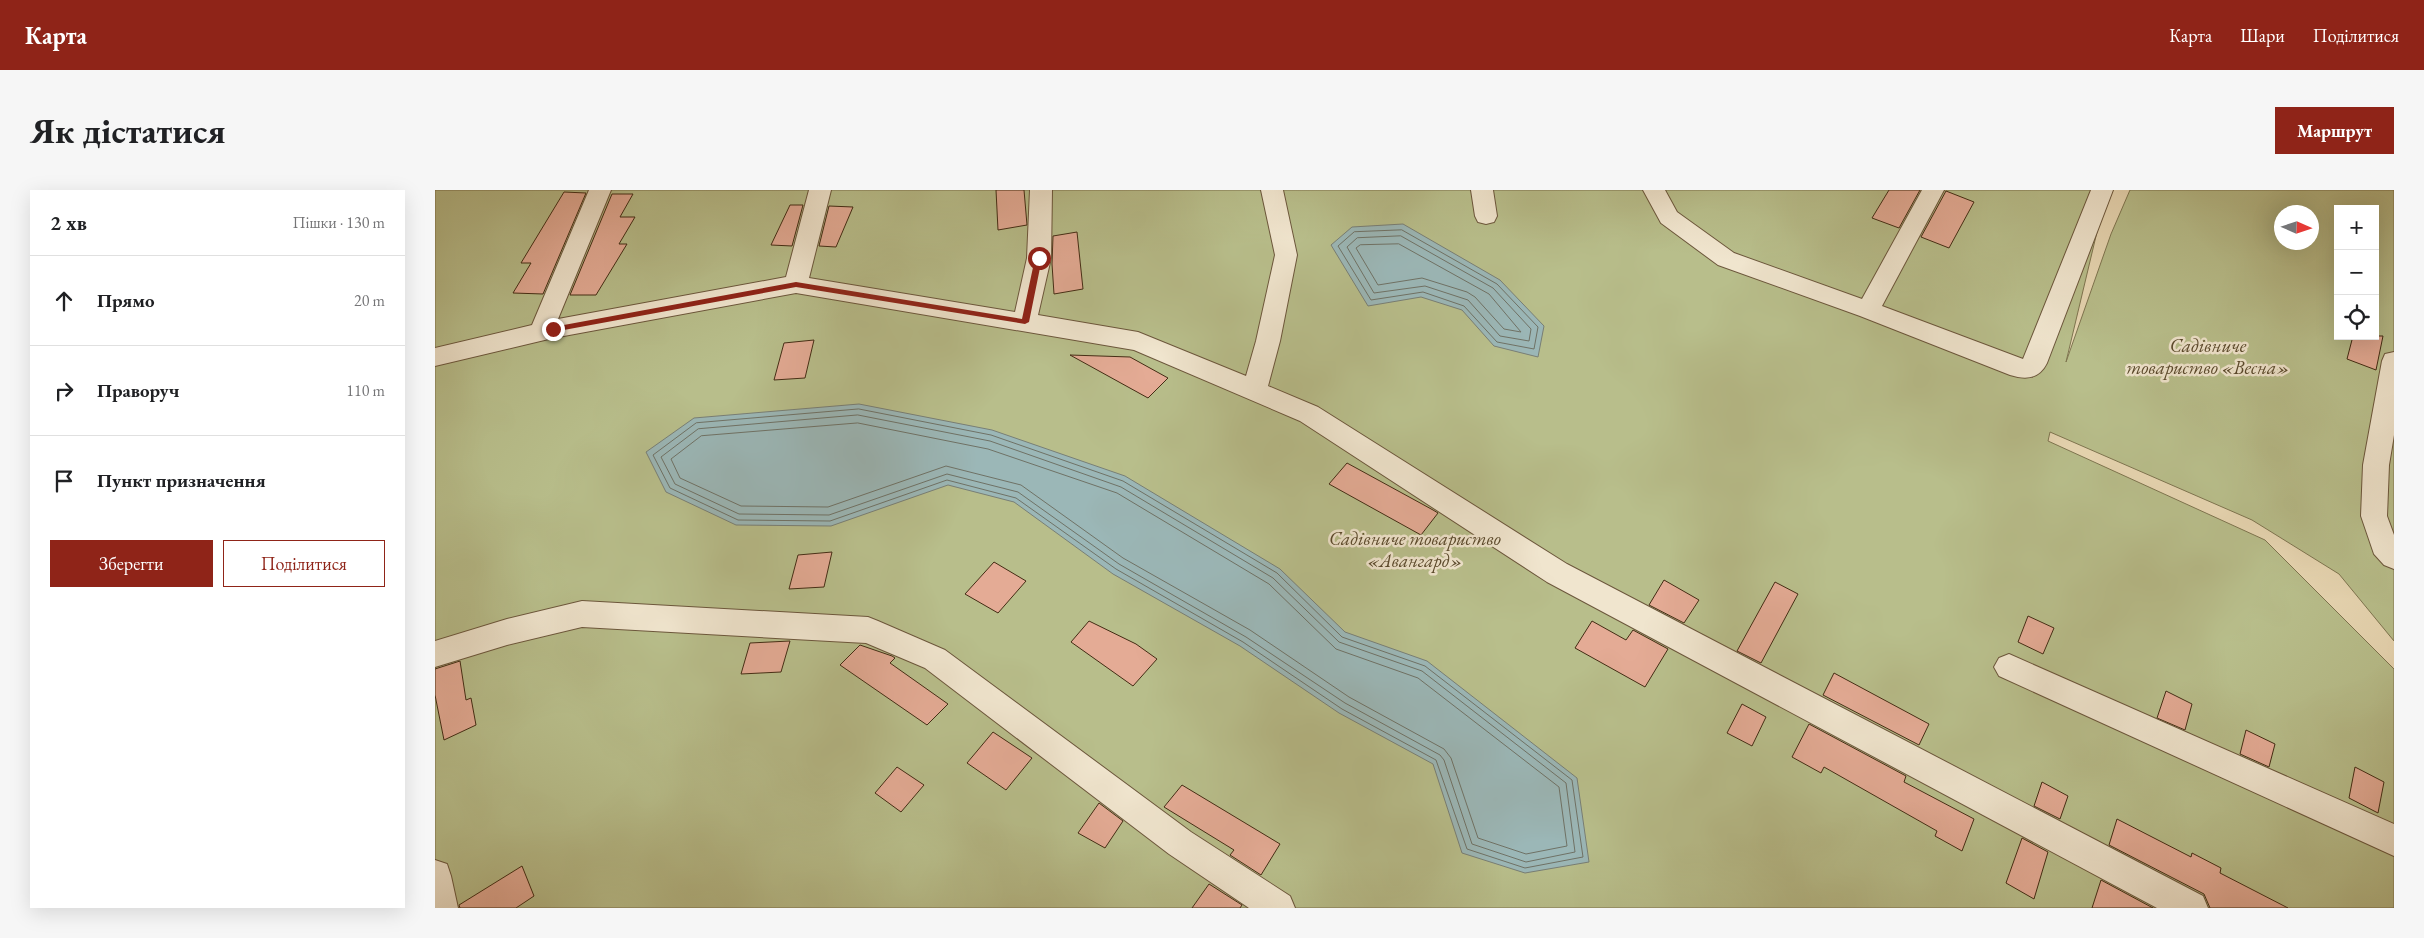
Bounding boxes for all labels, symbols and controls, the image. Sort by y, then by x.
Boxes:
text: Карта [25,20,87,51]
text: Карта [2169,24,2212,47]
text: Шари [2240,24,2285,47]
text: Поділитися [2313,24,2399,47]
button: Маршрут [2275,107,2394,154]
text: Як дістатися [30,108,225,153]
north arrow [2274,205,2319,250]
map controls [2334,205,2379,340]
button: + [2334,205,2379,250]
text: 2 хв [50,209,87,236]
text: Пішки · 130 m [292,212,385,233]
route start [1028,247,1051,270]
button: − [2334,250,2379,295]
icon: ahead [50,287,78,315]
text: Прямо [97,288,155,313]
text: 20 m [354,290,385,311]
button: locate [2334,295,2379,340]
route end [542,318,565,341]
park label: Садівниче товариство «Весна» [2126,333,2290,380]
icon: right [50,377,78,405]
text: Праворуч [97,378,179,403]
text: 110 m [346,380,385,401]
icon: arrive [50,467,78,495]
text: Пункт призначення [97,468,266,493]
park label: Садівниче товариство «Авангард» [1329,526,1501,573]
button: Зберегти [50,540,213,587]
button: Поділитися [223,540,385,587]

